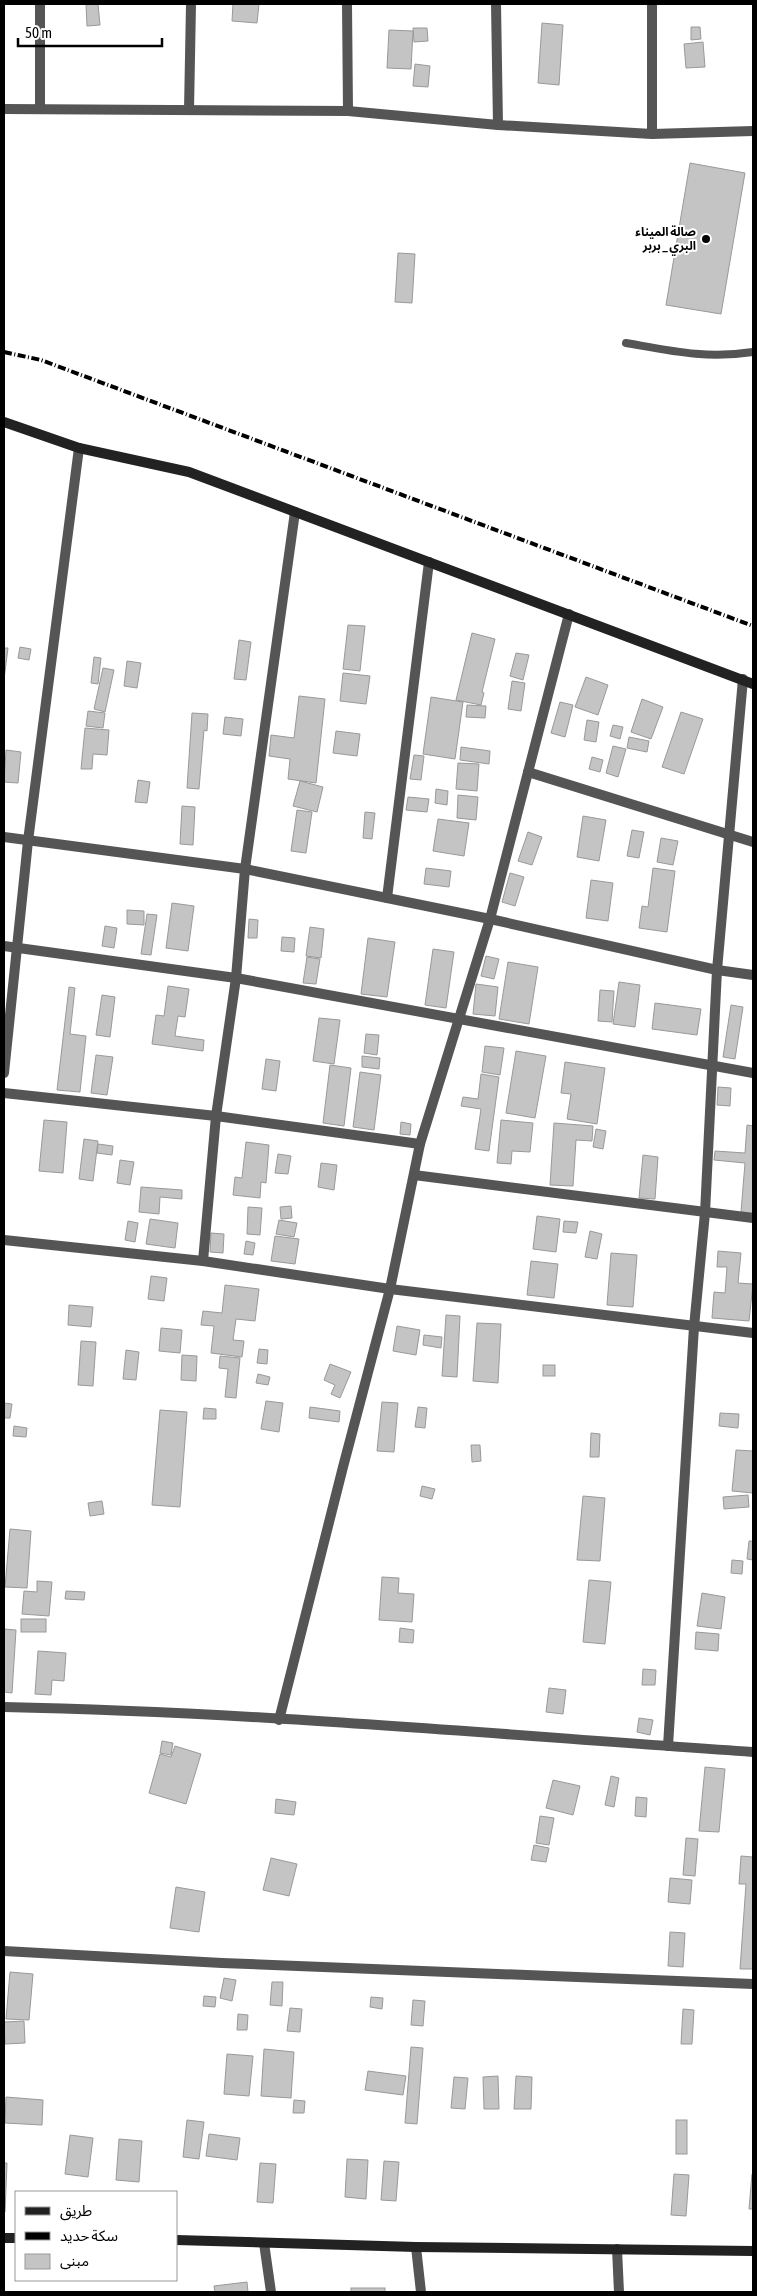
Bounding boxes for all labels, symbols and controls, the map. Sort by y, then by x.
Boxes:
scale bar [18,15,161,47]
text: 50 m [25,24,52,41]
place label: صالة الميناء البري _ بربر [635,225,696,256]
marker: صالة الميناء البري _ بربر [700,233,712,245]
legend [15,2191,178,2281]
text: طريق [60,2202,92,2221]
text: سكة حديد [60,2227,118,2244]
text: مبنى [60,2252,89,2270]

